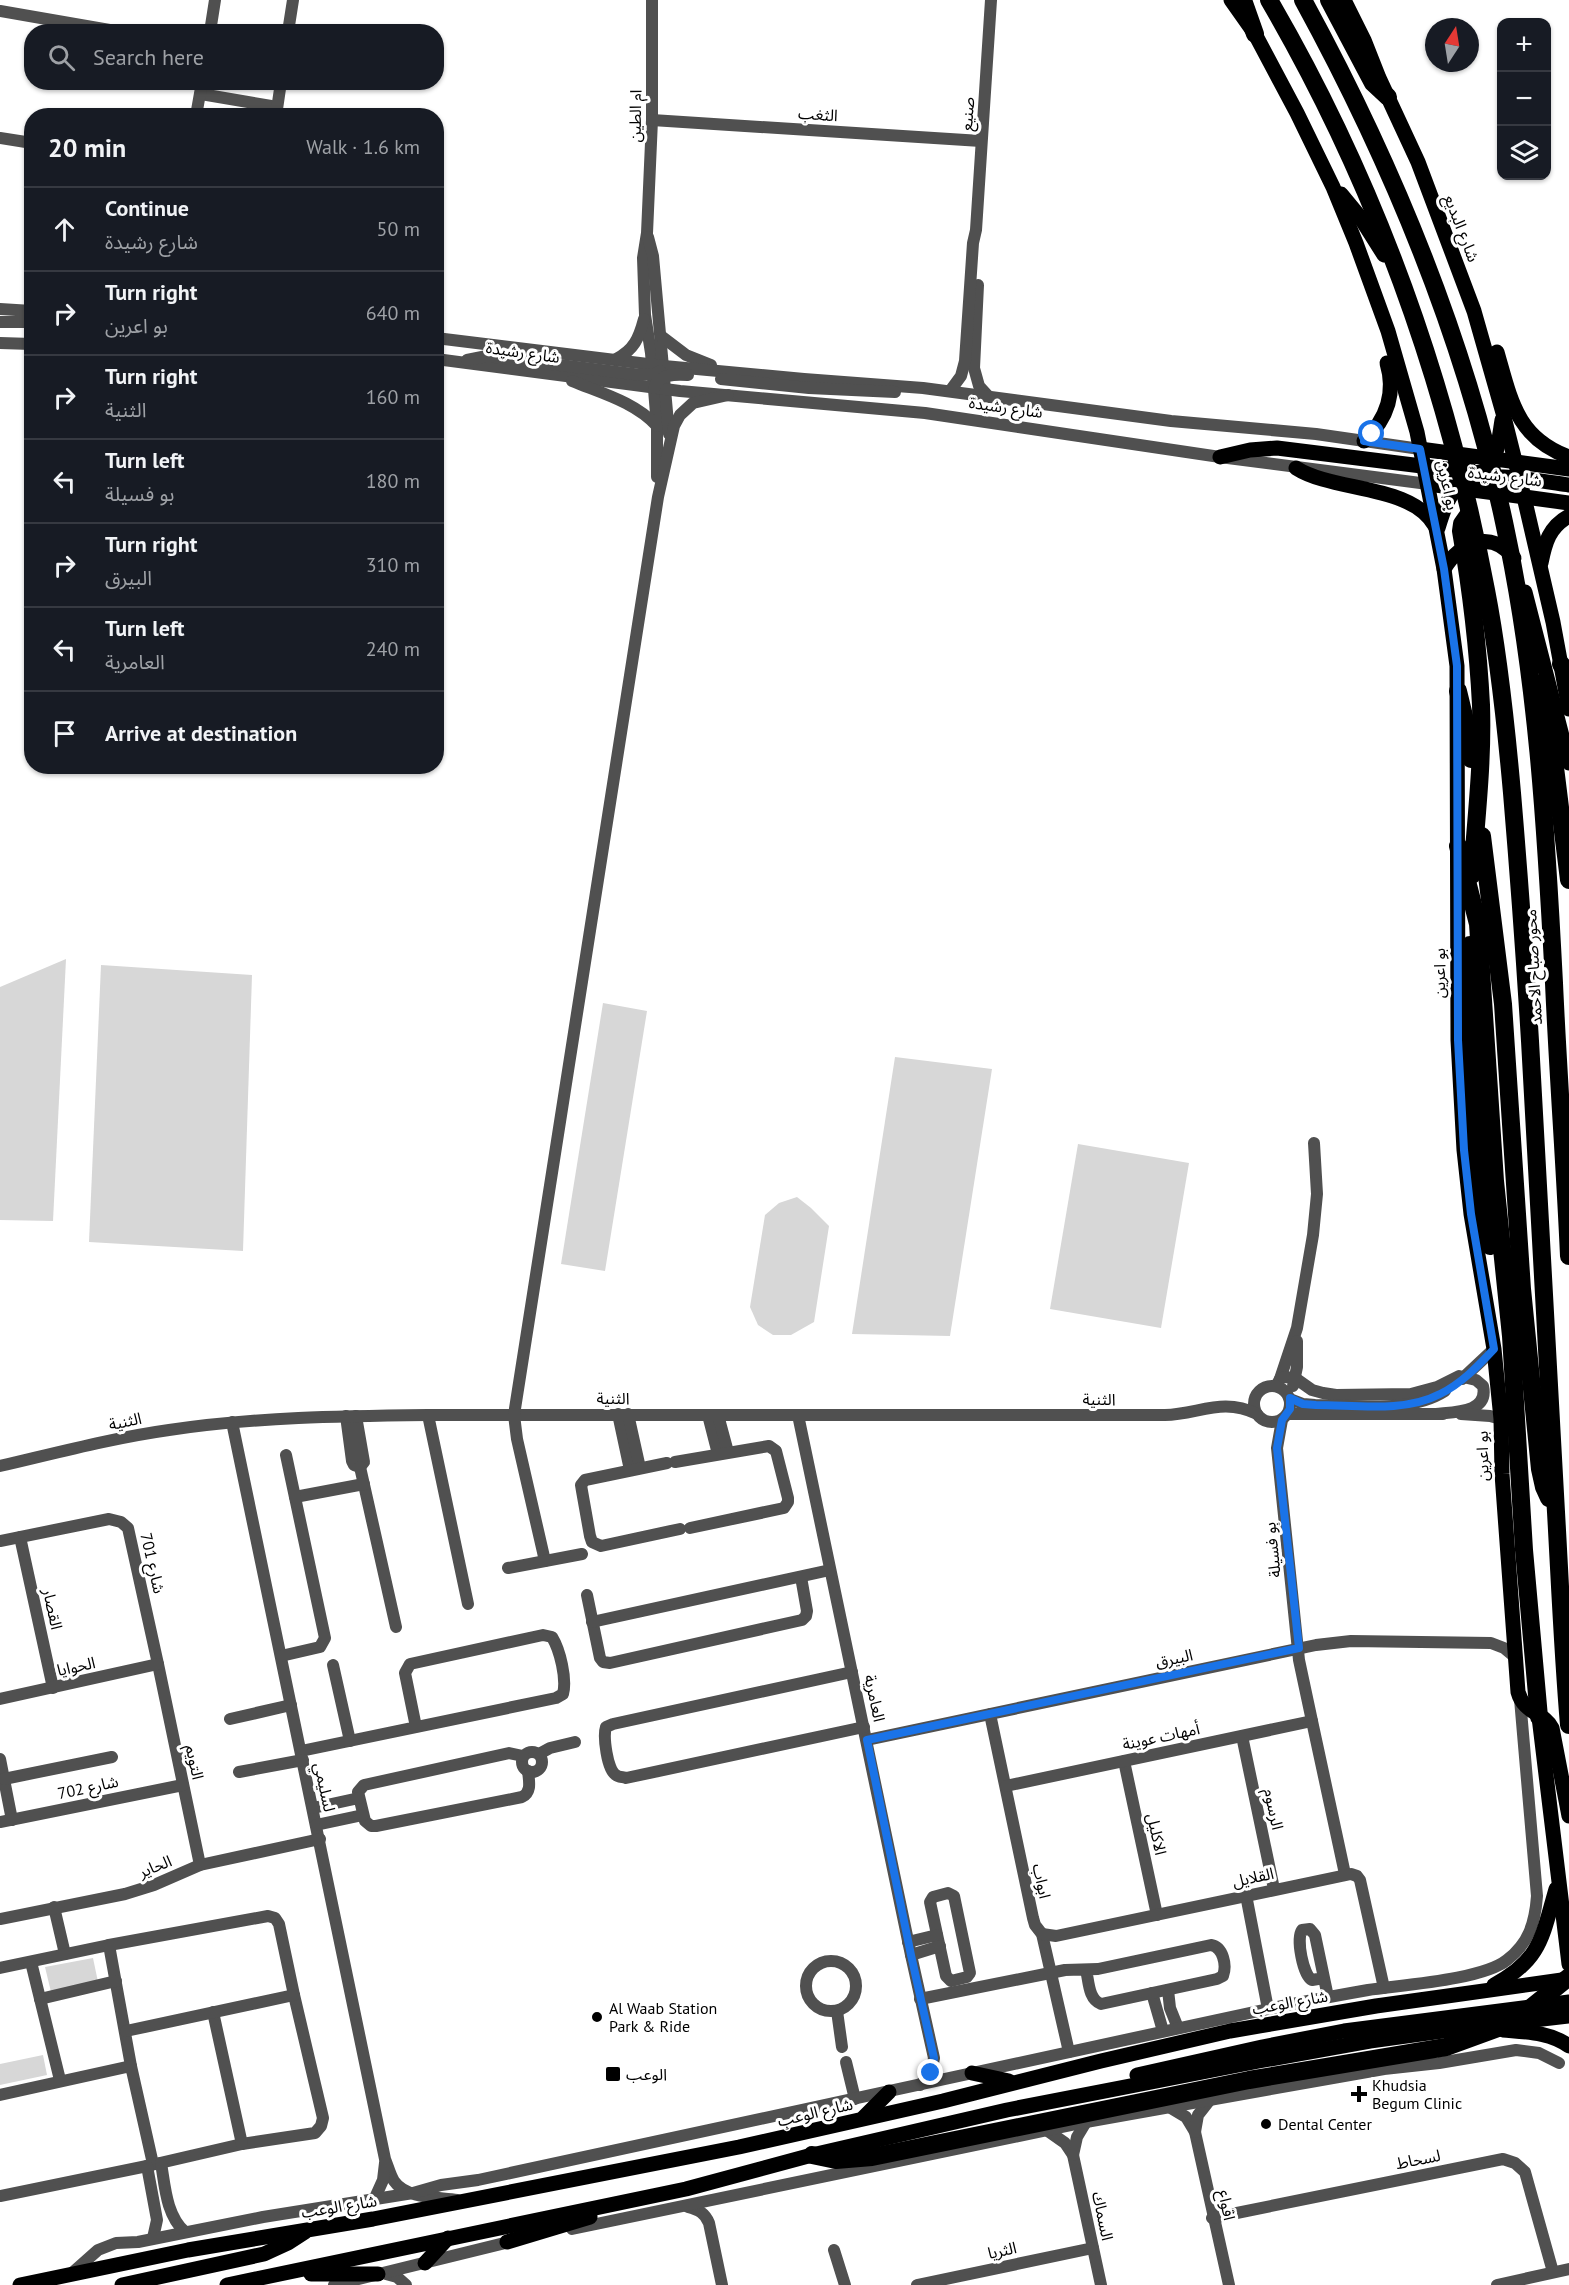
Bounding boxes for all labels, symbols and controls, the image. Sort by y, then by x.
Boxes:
north arrow [1425,18,1479,72]
map controls [1497,18,1551,180]
button: + [1497,18,1551,72]
search box [24,24,444,90]
icon: search [45,41,78,74]
text: Search here [93,43,204,71]
button: − [1497,72,1551,126]
street label: ام الطين [625,89,648,143]
street label: صنيع [956,96,981,132]
street label: الثغب [797,103,839,125]
button: layers [1497,126,1551,180]
text: 20 min [48,131,126,164]
text: Walk · 1.6 km [306,134,420,160]
street label: شارع البديع [1437,191,1484,266]
text: Continue [105,194,189,222]
icon: ahead [48,213,81,246]
text: 50 m [377,216,420,242]
text: شارع رشيدة [105,229,198,255]
text: Turn right [105,278,197,306]
icon: right [48,297,81,330]
text: 640 m [366,300,420,326]
text: بو اعرين [105,313,168,339]
street label: شارع رشيدة [484,337,561,370]
text: Turn right [105,362,197,390]
icon: right [48,381,81,414]
text: 160 m [366,384,420,410]
street label: شارع رشيدة [967,392,1044,425]
text: الثنية [105,397,146,423]
route start [1358,420,1384,446]
text: Turn left [105,446,185,474]
street label: بو اعرين [1433,458,1463,512]
street label: شارع رشيدة [1467,462,1543,493]
icon: left [48,465,81,498]
text: 180 m [366,468,420,494]
text: بو فسيلة [105,481,174,507]
text: Turn right [105,530,197,558]
icon: right [48,549,81,582]
text: 310 m [366,552,420,578]
text: البيرق [105,565,152,591]
text: Turn left [105,614,185,642]
icon: left [48,633,81,666]
text: 240 m [366,636,420,662]
text: العامرية [105,649,165,675]
icon: arrive [48,717,81,750]
text: Arrive at destination [105,719,297,747]
street label: محور صباح الاحمد [1520,909,1549,1025]
street label: بو اعرين [1429,948,1449,998]
street label: الثنية [596,1388,630,1408]
street label: الثنية [1082,1389,1116,1409]
street label: الثنية [107,1408,143,1434]
street label: بو اعرين [1472,1431,1492,1481]
street label: بو فسيلة [1259,1521,1285,1579]
street label: شارع 701 [133,1531,170,1596]
street label: القصار [39,1586,67,1631]
street label: البيرق [1153,1644,1195,1672]
street label: الحوايا [55,1652,97,1680]
street label: العامرية [860,1673,890,1723]
street label: أمهات عوينة [1120,1718,1202,1754]
street label: التويم [179,1743,208,1782]
street label: لسليمي [307,1761,340,1814]
street label: شارع 702 [56,1771,121,1806]
street label: الرسوم [1257,1787,1288,1832]
street label: الاكليل [1143,1811,1171,1857]
street label: الحاير [135,1850,174,1882]
street label: ابواب [1029,1862,1055,1900]
street label: القلايل [1230,1863,1276,1891]
street label: شارع الوعب [1251,1986,1330,2021]
place label: Al Waab Station Park & Ride [609,1998,717,2036]
marker: Al Waab Station Park & Ride [590,2010,604,2024]
route end [917,2059,943,2085]
place label: الوعب [626,2064,667,2084]
marker: الوعب [604,2065,622,2083]
place label: Khudsia Begum Clinic [1372,2075,1462,2113]
marker: Khudsia Begum Clinic [1350,2085,1368,2103]
street label: شارع الوعب [775,2094,855,2133]
place label: Dental Center [1278,2114,1372,2134]
marker: Dental Center [1259,2117,1273,2131]
street label: لسحاط [1394,2145,1442,2173]
street label: اقواع [1211,2188,1240,2223]
street label: شارع الوعب [300,2190,379,2225]
street label: السماك [1088,2190,1118,2242]
street label: الثريا [986,2237,1018,2263]

